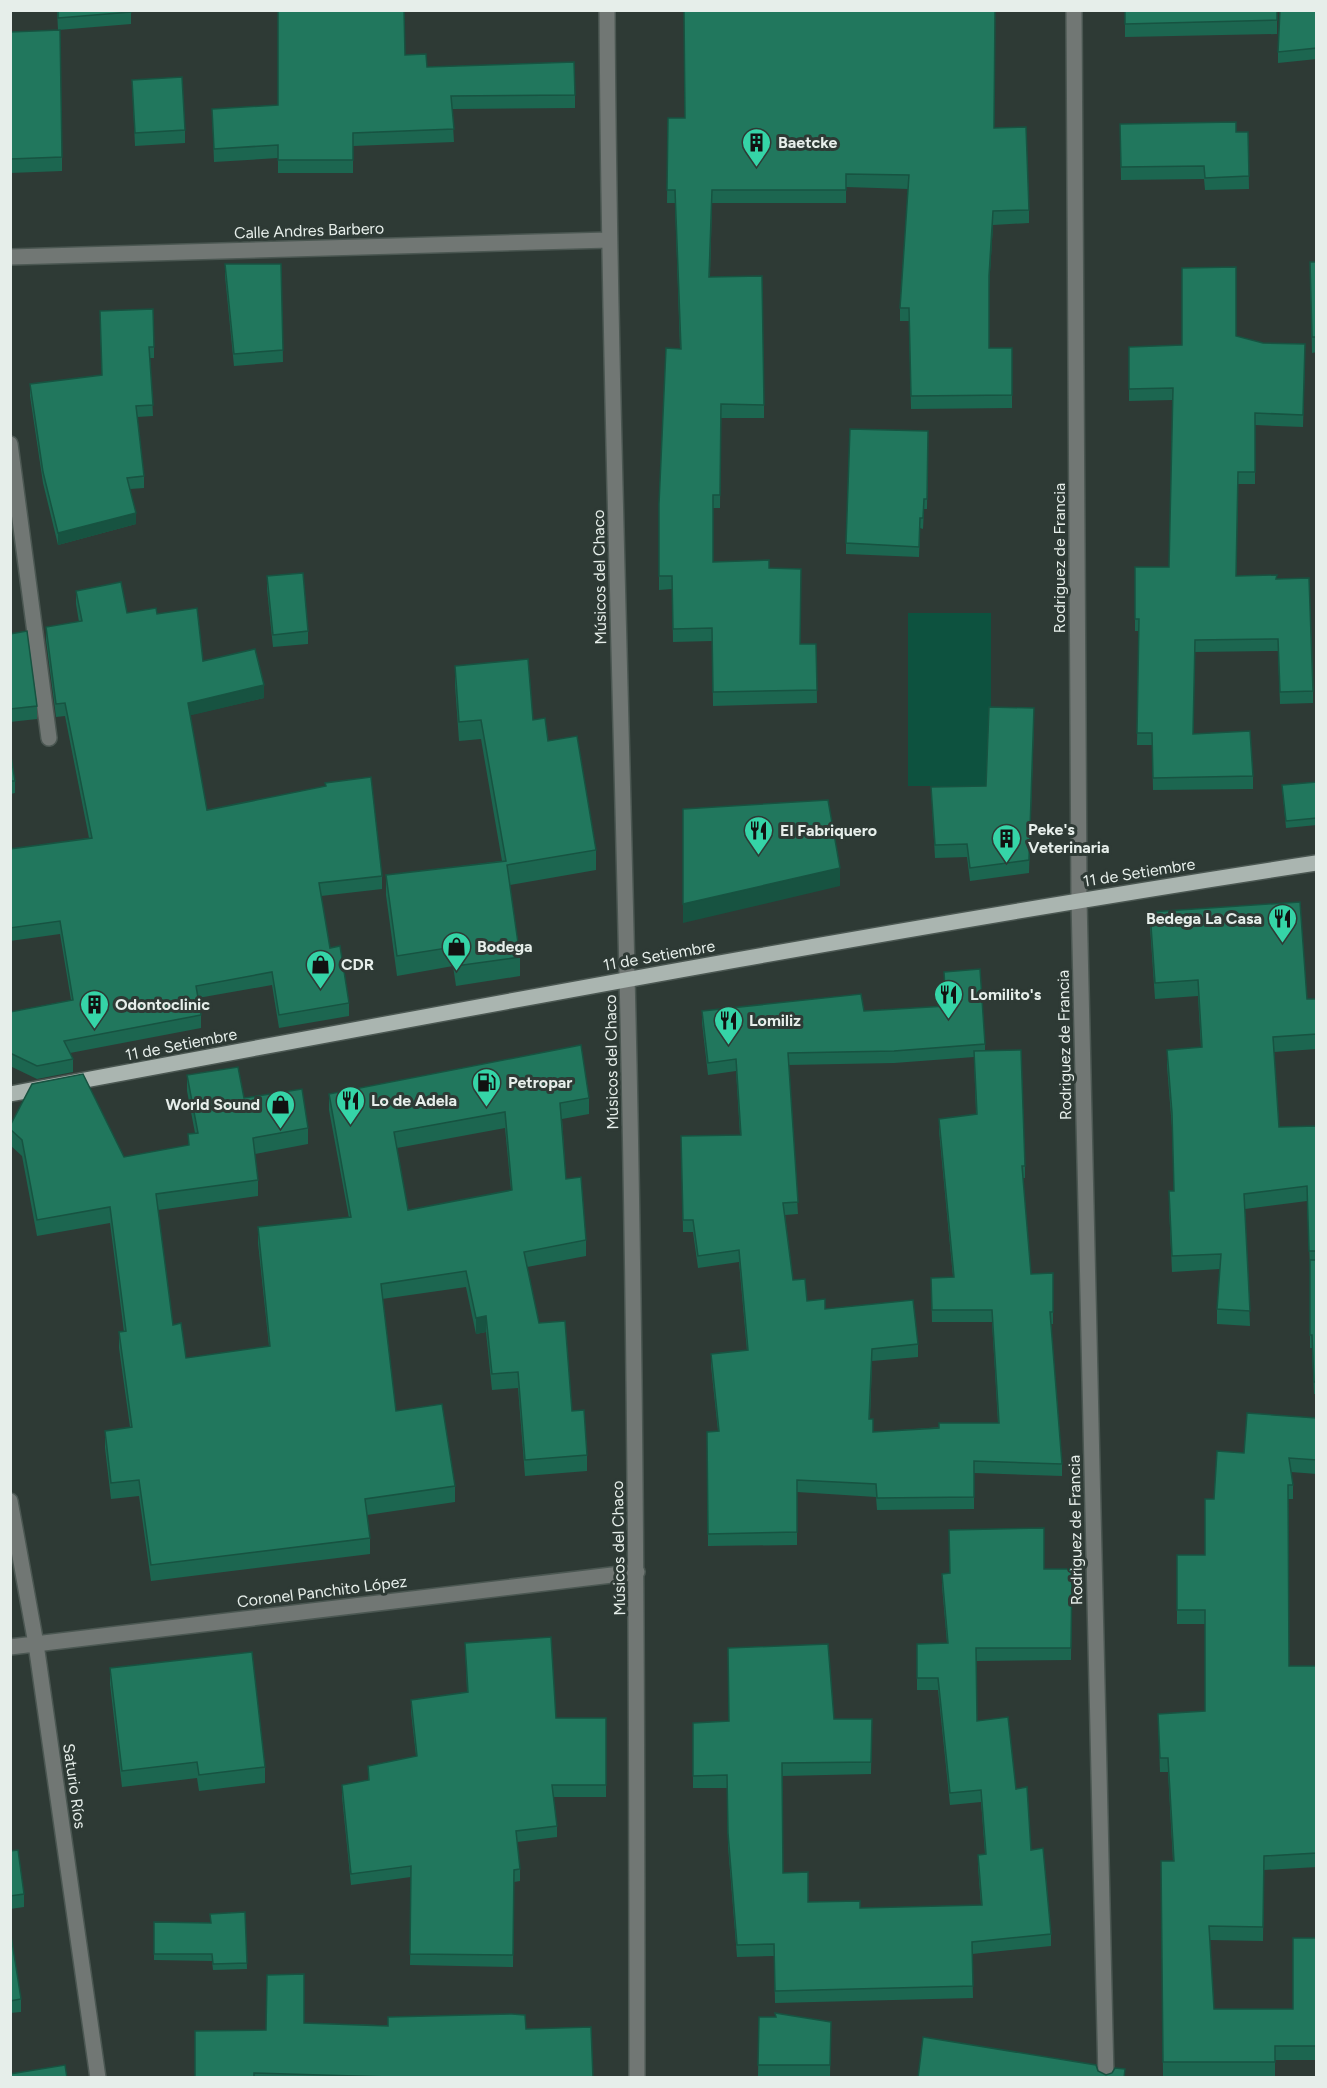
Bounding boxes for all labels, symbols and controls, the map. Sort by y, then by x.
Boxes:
building icon: Baetcke [741,126,773,168]
place label: Baetcke [778,133,837,152]
street label: Calle Andres Barbero [234,218,384,243]
street label: Rodriguez de Francia [1050,483,1069,633]
street label: Músicos del Chaco [589,509,610,645]
restaurant icon: El Fabriquero [743,814,775,856]
place label: Peke's Veterinaria [1028,820,1110,857]
place label: El Fabriquero [780,821,877,840]
building icon: Peke's Veterinaria [991,822,1023,864]
street label: 11 de Setiembre [1082,854,1197,891]
restaurant icon: Bedega La Casa [1267,902,1299,944]
place label: Bedega La Casa [1146,909,1262,928]
shop icon: Bodega [440,930,472,972]
street label: 11 de Setiembre [602,936,717,975]
place label: Bodega [477,937,533,956]
shop icon: CDR [304,948,336,990]
place label: CDR [341,955,374,974]
street label: Rodriguez de Francia [1054,970,1075,1120]
restaurant icon: Lomilito's [933,978,965,1020]
place label: Lomilito's [970,985,1042,1004]
building icon: Odontoclinic [78,988,110,1030]
street label: Músicos del Chaco [601,994,622,1130]
place label: Odontoclinic [115,995,210,1014]
restaurant icon: Lomiliz [712,1004,744,1046]
place label: Lomiliz [749,1011,801,1030]
street label: 11 de Setiembre [124,1024,239,1065]
fuel station icon: Petropar [471,1066,503,1108]
place label: Petropar [508,1073,572,1092]
restaurant icon: Lo de Adela [334,1084,366,1126]
shop icon: World Sound [265,1088,297,1130]
place label: Lo de Adela [371,1091,457,1110]
place label: World Sound [166,1095,260,1114]
street label: Rodriguez de Francia [1065,1455,1086,1605]
street label: Músicos del Chaco [608,1480,629,1616]
street label: Coronel Panchito López [236,1572,408,1611]
street label: Saturio Ríos [59,1742,90,1830]

